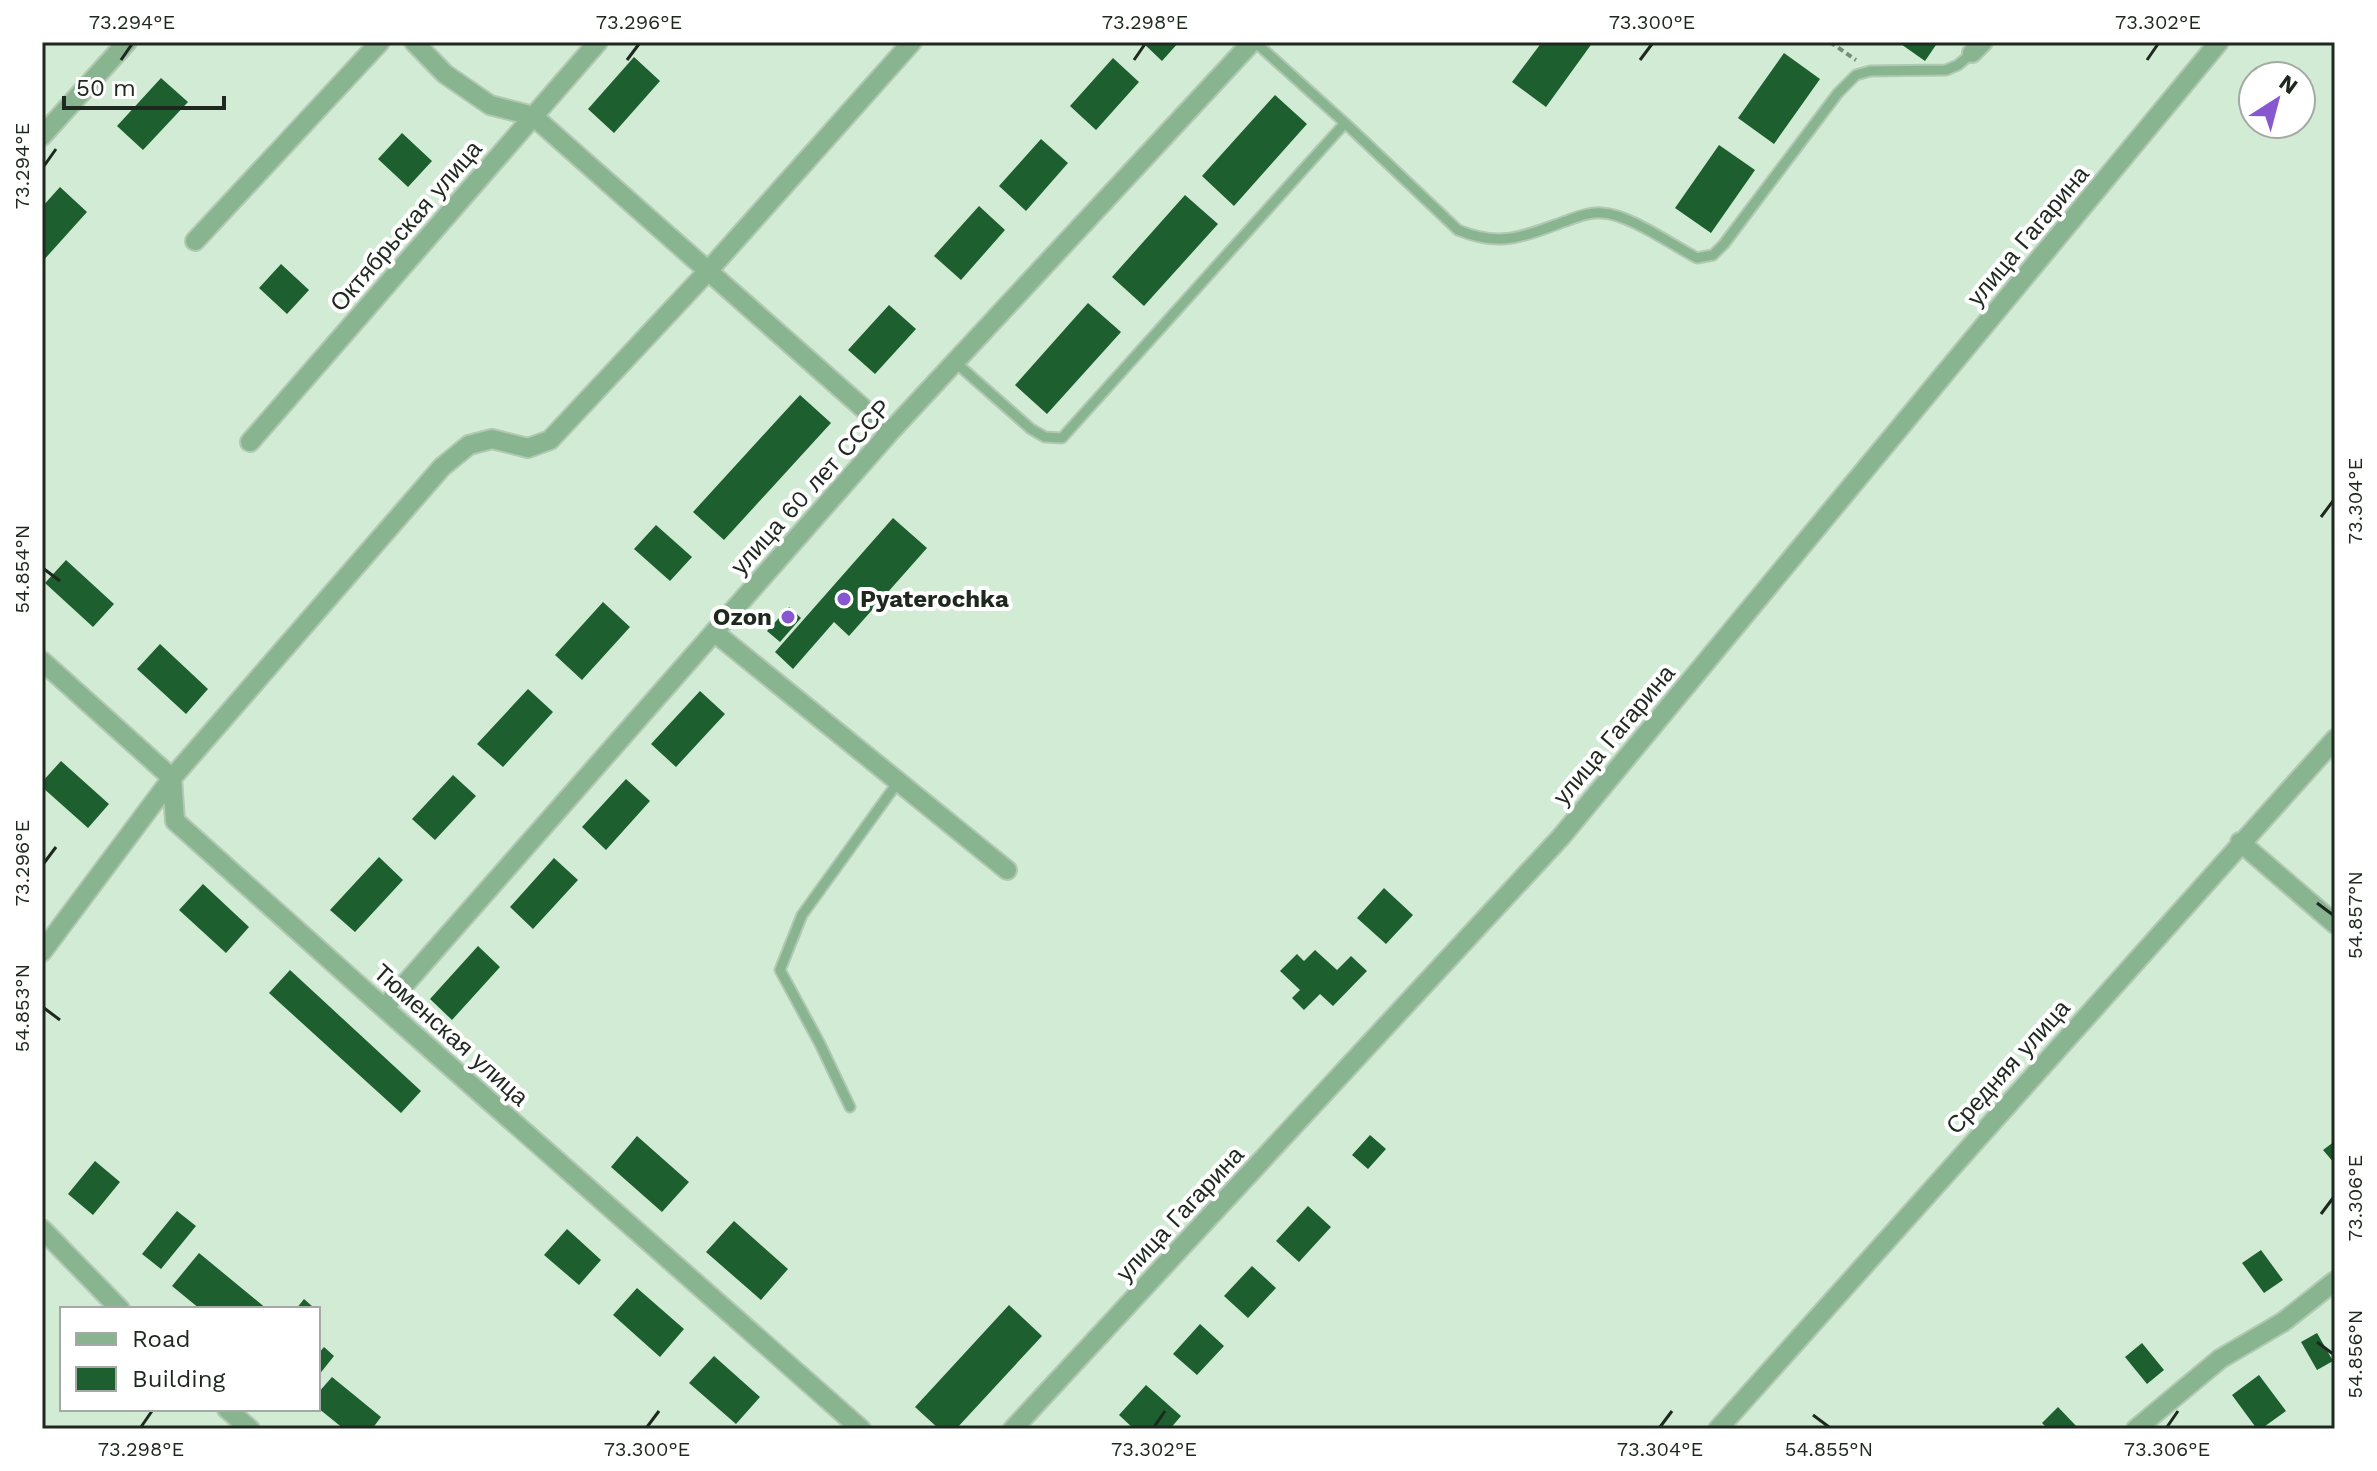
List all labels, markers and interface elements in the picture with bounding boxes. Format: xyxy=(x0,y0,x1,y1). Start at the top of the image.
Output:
text: 73.294°E xyxy=(89,10,175,34)
text: 73.296°E xyxy=(596,10,682,34)
text: 73.298°E xyxy=(1102,10,1188,34)
text: 73.300°E xyxy=(1609,10,1695,34)
text: 73.302°E xyxy=(2115,10,2201,34)
scale bar xyxy=(64,60,224,110)
north arrow xyxy=(2237,60,2317,140)
text: N xyxy=(2275,69,2302,99)
text: 50 m xyxy=(76,74,136,102)
text: 73.294°E xyxy=(10,123,34,209)
street label: Октябрьская улица xyxy=(324,135,488,317)
street label: улица Гагарина xyxy=(1961,160,2095,312)
street label: улица 60 лет СССР xyxy=(725,394,897,580)
text: 73.304°E xyxy=(2343,458,2367,544)
text: 54.854°N xyxy=(10,524,34,614)
place label: Pyaterochka xyxy=(860,585,1009,613)
marker: Pyaterochka xyxy=(835,590,853,608)
place label: Ozon xyxy=(713,603,772,631)
marker: Ozon xyxy=(779,608,797,626)
street label: улица Гагарина xyxy=(1547,659,1681,811)
text: 73.296°E xyxy=(10,820,34,906)
text: 54.857°N xyxy=(2343,871,2367,959)
street label: Тюменская улица xyxy=(368,958,534,1112)
text: 54.853°N xyxy=(10,964,34,1052)
street label: Средняя улица xyxy=(1940,994,2076,1140)
street label: улица Гагарина xyxy=(1110,1140,1250,1287)
text: 73.306°E xyxy=(2343,1155,2367,1241)
legend xyxy=(60,1307,320,1411)
text: 54.856°N xyxy=(2343,1310,2367,1398)
text: Road xyxy=(132,1325,191,1353)
text: Building xyxy=(132,1365,225,1393)
text: 73.298°E xyxy=(98,1437,184,1461)
text: 73.300°E xyxy=(604,1437,690,1461)
text: 73.302°E xyxy=(1111,1437,1197,1461)
text: 73.304°E xyxy=(1617,1437,1703,1461)
text: 54.855°N xyxy=(1785,1437,1873,1461)
text: 73.306°E xyxy=(2124,1437,2210,1461)

